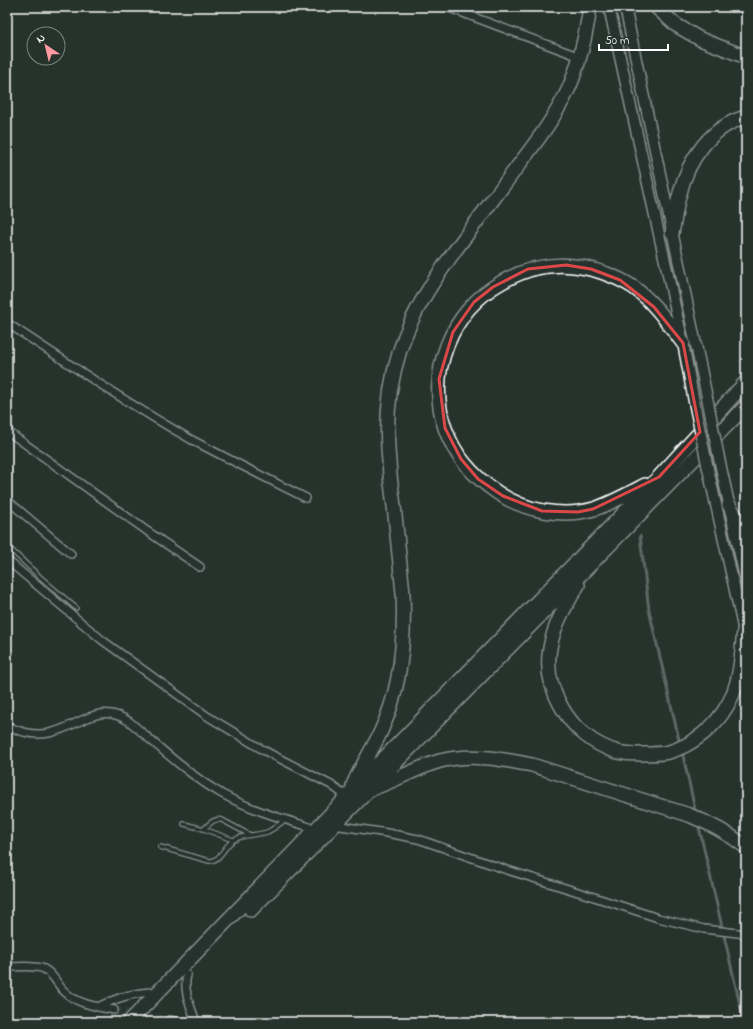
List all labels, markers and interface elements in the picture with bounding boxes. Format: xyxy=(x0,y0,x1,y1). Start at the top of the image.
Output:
north arrow xyxy=(26,26,66,66)
scale bar xyxy=(599,26,668,52)
text: N xyxy=(33,30,48,47)
text: 50 m xyxy=(605,32,629,50)

